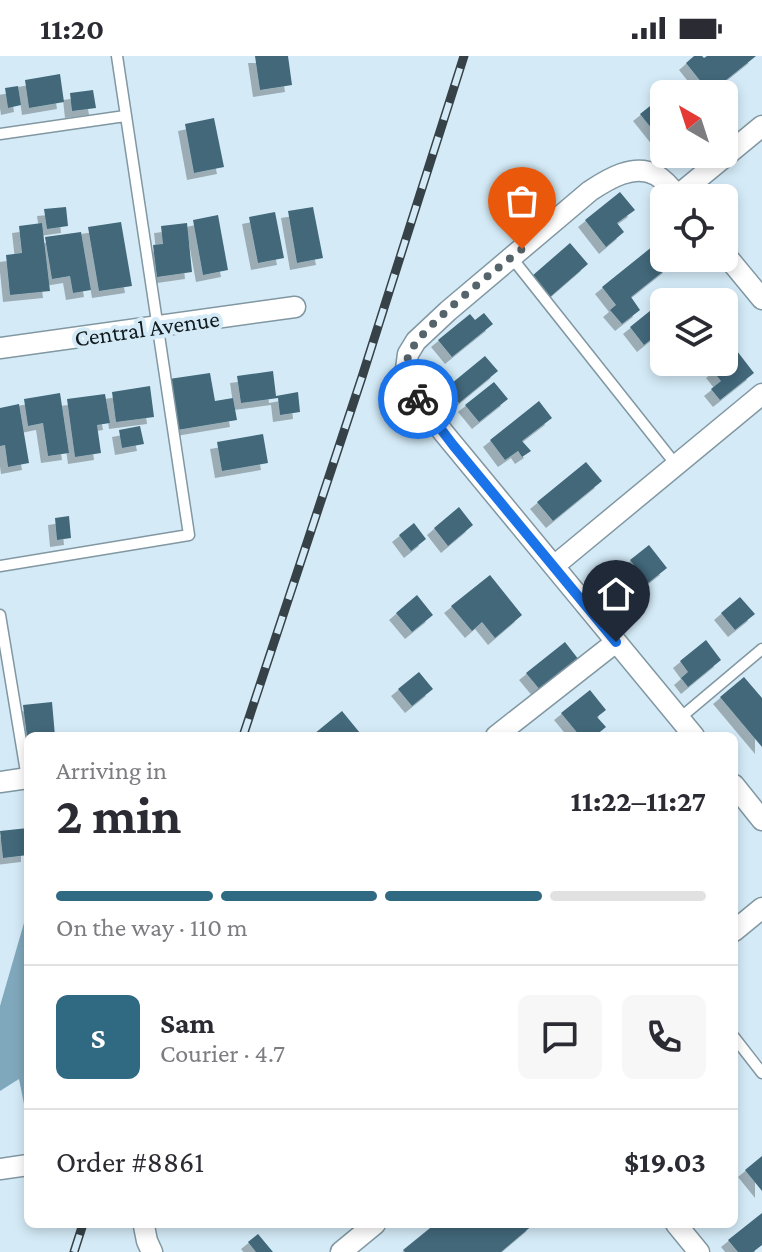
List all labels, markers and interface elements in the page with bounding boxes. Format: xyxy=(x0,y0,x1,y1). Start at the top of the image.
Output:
text: 11:20 xyxy=(40,12,104,45)
north arrow xyxy=(650,80,738,168)
map controls xyxy=(650,80,738,376)
pin xyxy=(488,167,556,249)
icon: bag xyxy=(500,179,544,223)
button: locate xyxy=(650,184,738,272)
button: layers xyxy=(650,288,738,376)
street label: Central Avenue xyxy=(73,304,221,352)
courier xyxy=(378,359,458,439)
icon: bike xyxy=(396,377,440,421)
pin xyxy=(582,560,650,642)
icon: home xyxy=(594,572,638,616)
text: Arriving in xyxy=(56,756,167,785)
text: 11:22–11:27 xyxy=(570,784,706,817)
text: 2 min xyxy=(56,786,181,844)
text: On the way · 110 m xyxy=(56,913,248,942)
button: chat xyxy=(518,995,602,1079)
button: phone xyxy=(622,995,706,1079)
text: Sam xyxy=(160,1006,215,1039)
text: S xyxy=(91,1021,106,1054)
text: Courier · 4.7 xyxy=(160,1039,285,1068)
text: Order #8861 xyxy=(56,1145,204,1178)
text: $19.03 xyxy=(624,1145,706,1178)

